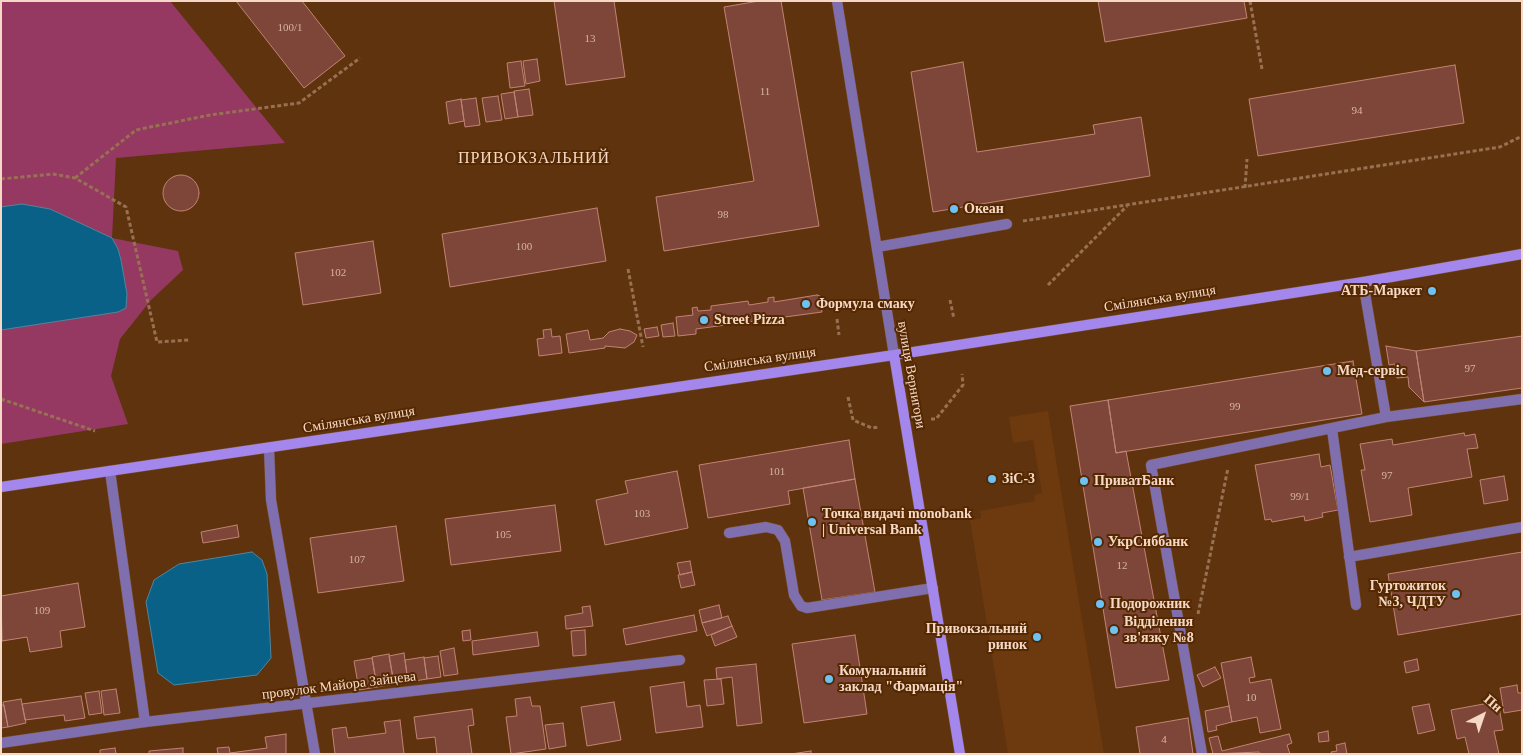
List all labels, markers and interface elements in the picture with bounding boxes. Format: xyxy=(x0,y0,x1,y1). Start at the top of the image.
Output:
house number: 100/1 xyxy=(277,21,303,35)
house number: 13 xyxy=(584,32,596,46)
house number: 11 xyxy=(760,85,770,99)
house number: 94 xyxy=(1351,104,1362,118)
district label: ПРИВОКЗАЛЬНИЙ xyxy=(456,149,612,169)
place label: Океан xyxy=(964,201,1004,217)
marker: Океан xyxy=(948,203,960,215)
house number: 98 xyxy=(718,208,728,222)
house number: 100 xyxy=(516,240,532,254)
house number: 102 xyxy=(330,266,346,280)
street label: Смілянська вулиця xyxy=(1103,282,1217,316)
place label: АТБ-Маркет xyxy=(1341,283,1422,299)
marker: АТБ-Маркет xyxy=(1426,285,1438,297)
place label: Формула смаку xyxy=(816,296,915,312)
marker: Формула смаку xyxy=(800,298,812,310)
place label: Street Pizza xyxy=(714,312,785,328)
marker: Street Pizza xyxy=(698,314,710,326)
street label: вулиця Вернигори xyxy=(893,320,929,430)
street label: Смілянська вулиця xyxy=(703,344,817,376)
house number: 97 xyxy=(1464,362,1476,376)
place label: Мед-сервіс xyxy=(1337,363,1406,379)
marker: Мед-сервіс xyxy=(1321,365,1333,377)
house number: 99 xyxy=(1230,400,1240,414)
street label: Смілянська вулиця xyxy=(302,403,416,437)
house number: 101 xyxy=(769,465,785,479)
house number: 97 xyxy=(1381,469,1392,483)
place label: ЗіС-3 xyxy=(1002,471,1035,487)
marker: ЗіС-3 xyxy=(986,473,998,485)
place label: ПриватБанк xyxy=(1094,473,1174,489)
marker: ПриватБанк xyxy=(1078,475,1090,487)
house number: 99/1 xyxy=(1290,490,1310,504)
place label: Точка видачі monobank | Universal Bank xyxy=(822,506,972,538)
house number: 103 xyxy=(634,507,650,521)
marker: Точка видачі monobank | Universal Bank xyxy=(806,516,818,528)
house number: 105 xyxy=(495,528,511,542)
place label: УкрСиббанк xyxy=(1108,534,1188,550)
marker: УкрСиббанк xyxy=(1092,536,1104,548)
house number: 107 xyxy=(349,553,365,567)
house number: 12 xyxy=(1116,559,1128,573)
place label: Гуртожиток №3, ЧДТУ xyxy=(1370,578,1446,610)
marker: Гуртожиток №3, ЧДТУ xyxy=(1450,588,1462,600)
place label: Подорожник xyxy=(1110,596,1190,612)
marker: Подорожник xyxy=(1094,598,1106,610)
house number: 109 xyxy=(34,604,50,618)
place label: Відділення зв'язку №8 xyxy=(1124,614,1194,646)
place label: Привокзальний ринок xyxy=(926,621,1027,654)
marker: Відділення зв'язку №8 xyxy=(1108,624,1120,636)
marker: Привокзальний ринок xyxy=(1031,631,1043,643)
place label: Комунальний заклад "Фармація" xyxy=(839,663,963,696)
street label: провулок Майора Зайцева xyxy=(261,668,417,704)
marker: Комунальний заклад "Фармація" xyxy=(823,673,835,685)
north arrow xyxy=(1458,690,1508,740)
house number: 10 xyxy=(1246,691,1256,705)
text: Пн xyxy=(1481,691,1505,715)
house number: 4 xyxy=(1161,733,1167,747)

